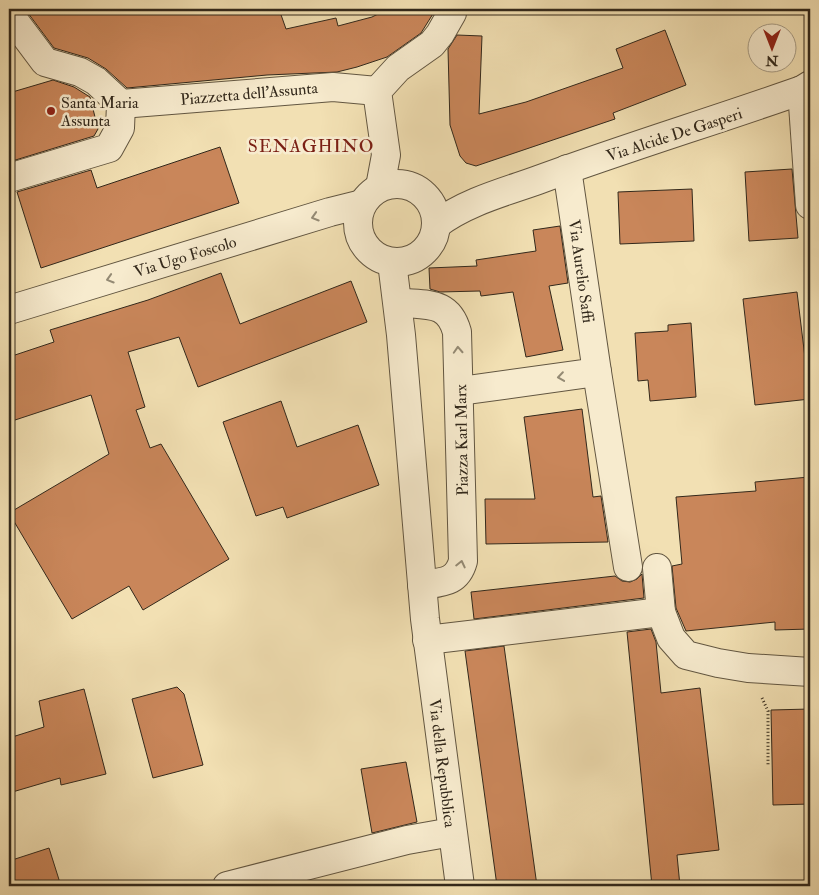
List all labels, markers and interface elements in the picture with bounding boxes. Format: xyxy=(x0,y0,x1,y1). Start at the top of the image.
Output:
north arrow xyxy=(746,22,796,72)
text: N xyxy=(765,52,779,69)
street label: Piazzetta dell'Assunta xyxy=(179,78,319,110)
place label: Santa Maria Assunta xyxy=(60,93,139,131)
street label: Via Alcide De Gasperi xyxy=(604,104,745,167)
marker: Santa Maria Assunta xyxy=(45,105,57,117)
district label: SENAGHINO xyxy=(248,135,374,158)
one-way arrow xyxy=(312,211,320,221)
street label: Via Aurelio Saffi xyxy=(564,218,598,324)
street label: Via Ugo Foscolo xyxy=(132,232,239,282)
one-way arrow xyxy=(106,274,114,284)
one-way arrow xyxy=(452,346,463,354)
one-way arrow xyxy=(557,371,565,382)
street label: Piazza Karl Marx xyxy=(451,384,473,496)
one-way arrow xyxy=(455,560,466,569)
street label: Via della Repubblica xyxy=(423,698,460,829)

